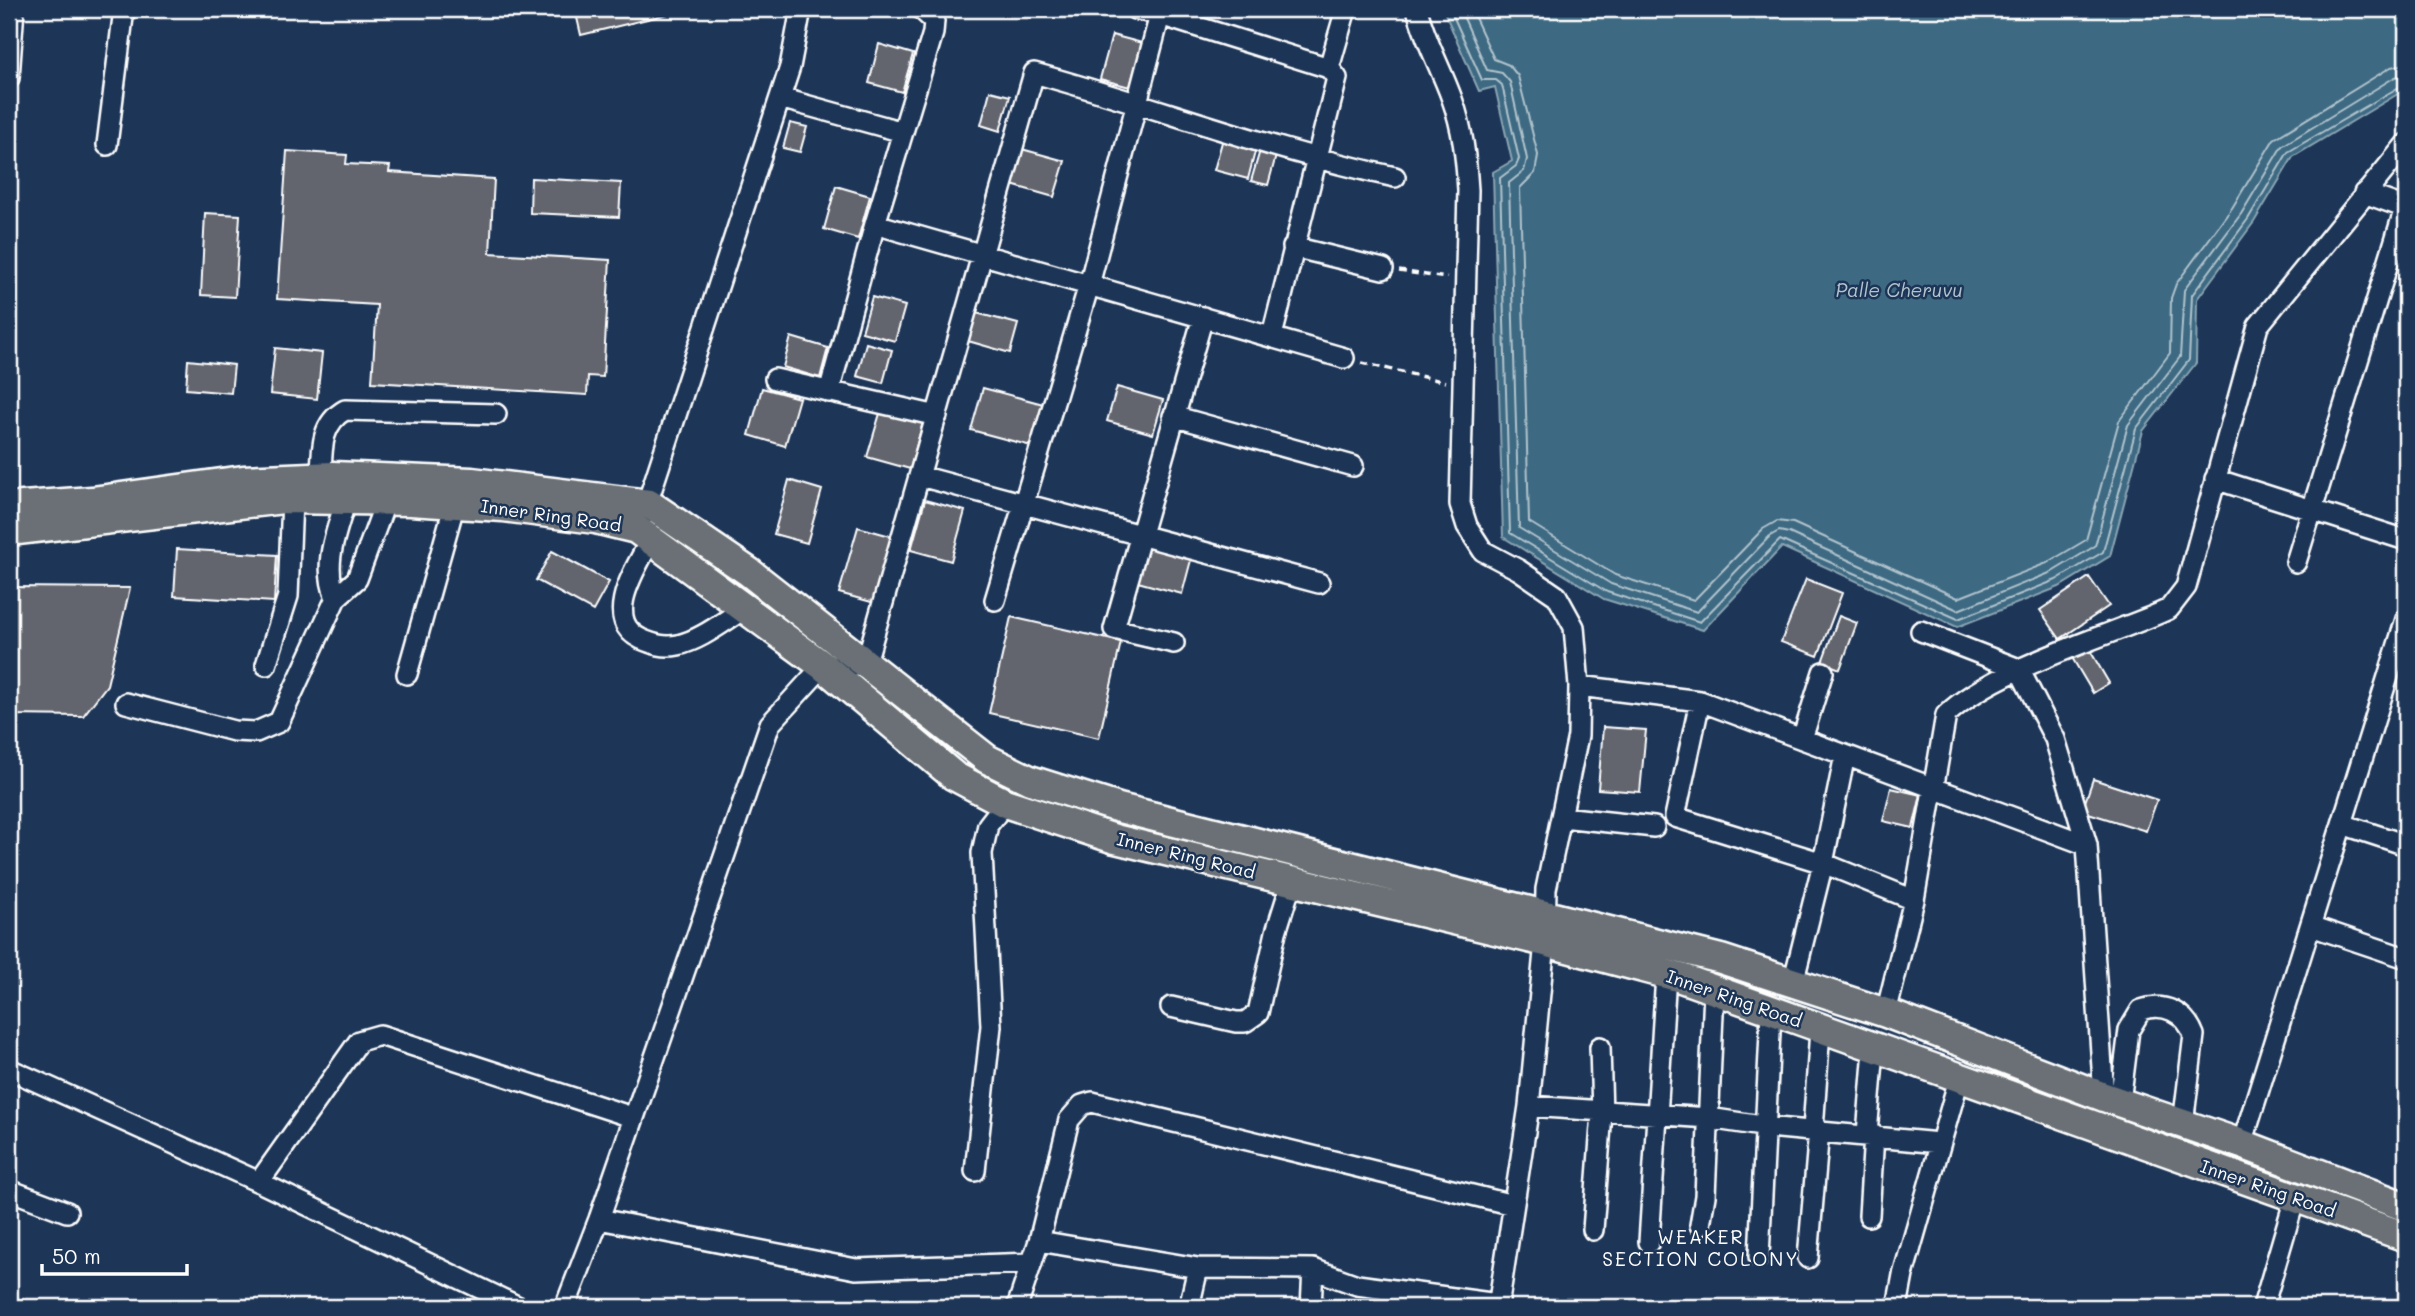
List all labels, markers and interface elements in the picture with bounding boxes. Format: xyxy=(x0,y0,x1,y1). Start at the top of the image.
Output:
water label: Palle Cheruvu xyxy=(1835,277,1963,302)
street label: Inner Ring Road xyxy=(479,493,623,537)
street label: Inner Ring Road xyxy=(1115,826,1258,884)
street label: Inner Ring Road xyxy=(1663,964,1805,1032)
street label: Inner Ring Road xyxy=(2197,1154,2339,1222)
district label: WEAKER SECTION COLONY xyxy=(1602,1224,1800,1271)
scale bar xyxy=(42,1232,187,1276)
text: 50 m xyxy=(52,1242,101,1269)

